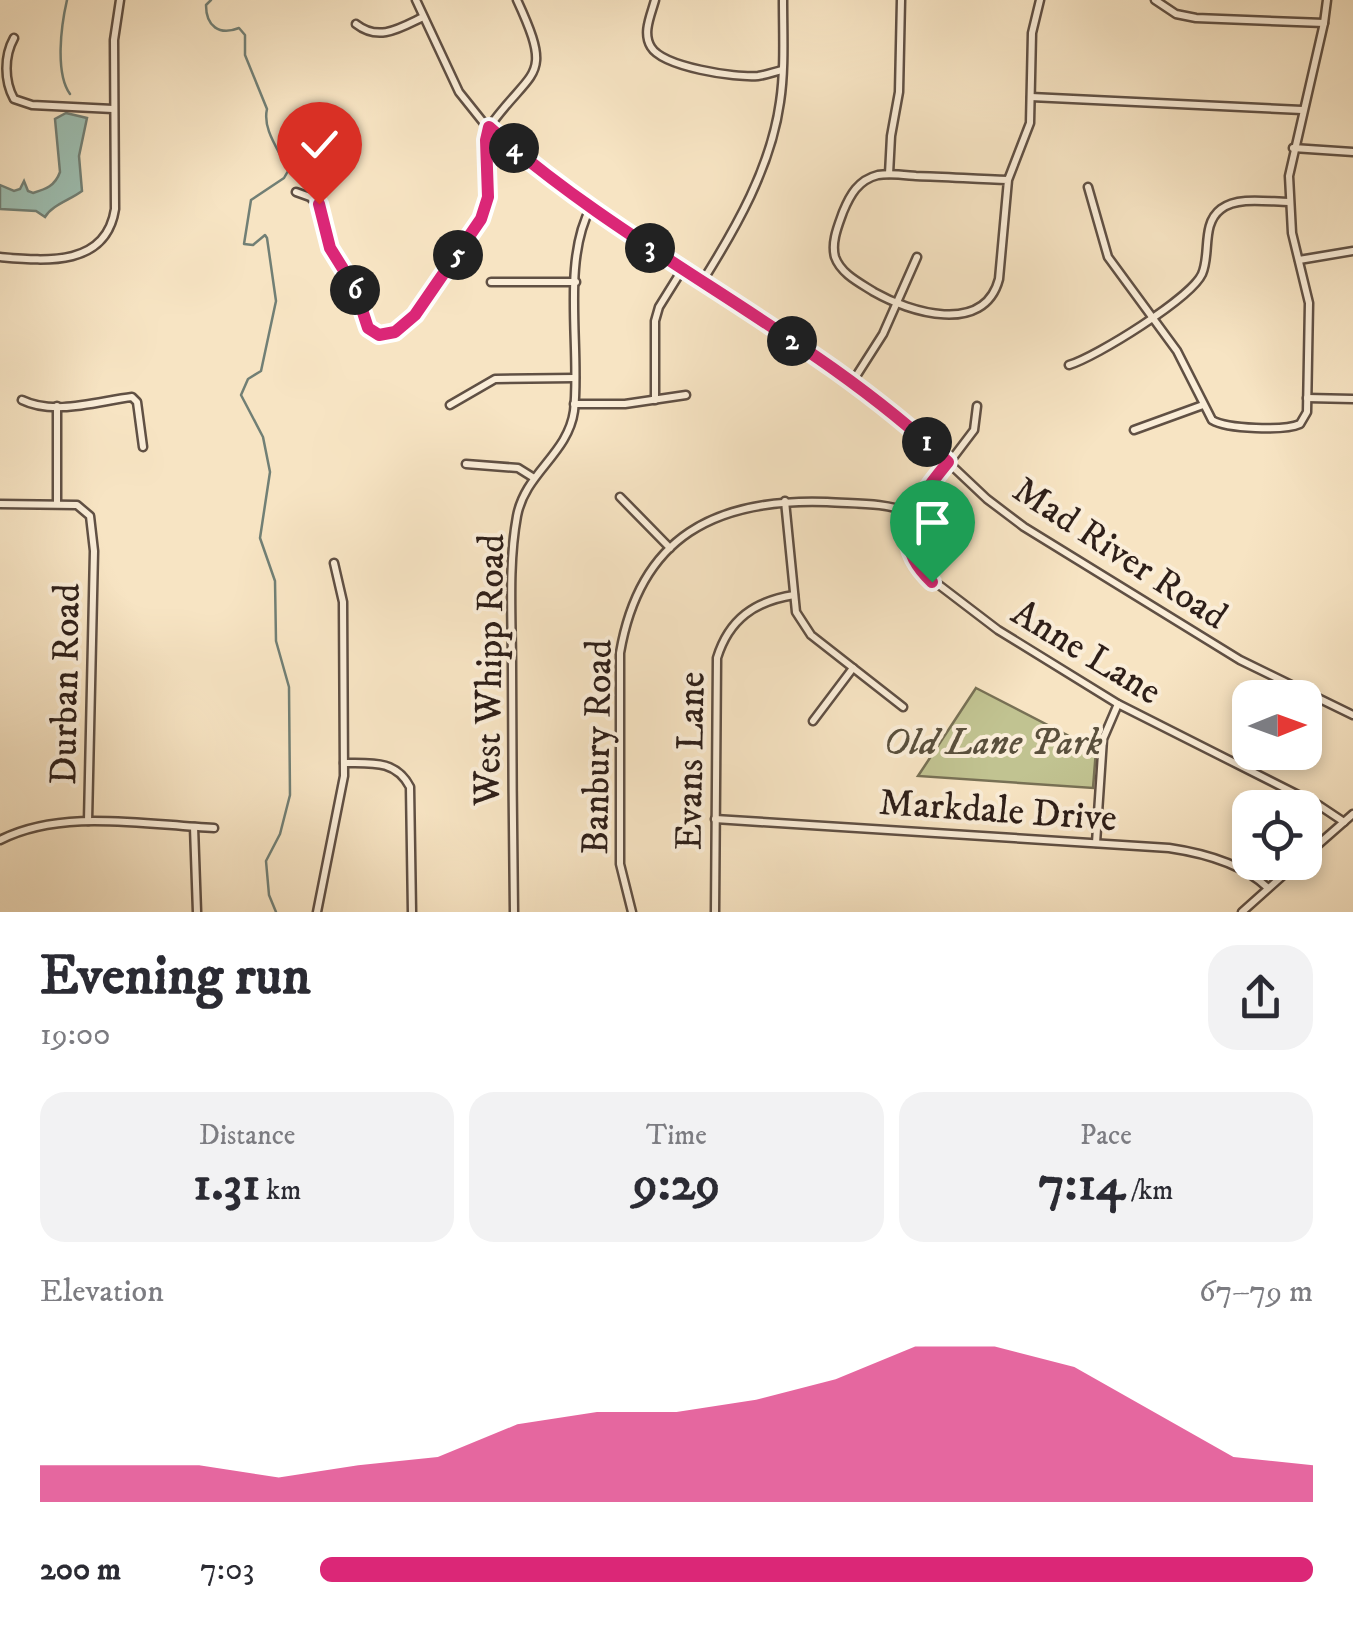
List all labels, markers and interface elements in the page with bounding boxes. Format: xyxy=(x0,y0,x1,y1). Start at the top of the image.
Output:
pin xyxy=(277,102,362,205)
icon: check xyxy=(292,117,347,172)
pin: 4 xyxy=(489,123,539,173)
text: 4 xyxy=(506,130,522,165)
pin: 3 xyxy=(625,223,675,273)
pin: 5 xyxy=(433,230,483,280)
text: 3 xyxy=(645,230,655,265)
text: 5 xyxy=(451,237,465,272)
pin: 6 xyxy=(330,265,380,315)
text: 6 xyxy=(348,272,362,307)
pin: 2 xyxy=(767,316,817,366)
text: 2 xyxy=(785,323,799,358)
pin: 1 xyxy=(902,417,952,467)
text: 1 xyxy=(922,424,932,459)
street label: Mad River Road xyxy=(1004,466,1236,641)
pin xyxy=(890,480,975,583)
icon: arrive xyxy=(905,495,960,550)
street label: West Whipp Road xyxy=(464,533,516,808)
street label: Durban Road xyxy=(40,583,92,785)
street label: Anne Lane xyxy=(1002,589,1170,716)
street label: Banbury Road xyxy=(572,639,624,855)
street label: Evans Lane xyxy=(665,671,717,851)
north arrow xyxy=(1232,680,1322,770)
map controls xyxy=(1232,680,1322,880)
park label: Old Lane Park xyxy=(884,719,1103,767)
street label: Markdale Drive xyxy=(877,779,1118,843)
button: locate xyxy=(1232,790,1322,880)
text: Evening run xyxy=(40,943,311,1012)
button: share xyxy=(1208,945,1313,1050)
text: 19:00 xyxy=(40,1015,110,1055)
text: Distance xyxy=(199,1118,295,1153)
text: Time xyxy=(646,1118,707,1153)
text: Pace xyxy=(1080,1118,1132,1153)
text: 1.31 xyxy=(193,1153,260,1216)
text: 9:29 xyxy=(633,1153,720,1216)
text: 7:14 xyxy=(1038,1153,1125,1216)
text: km xyxy=(260,1173,301,1208)
text: /km xyxy=(1125,1173,1173,1208)
text: Elevation xyxy=(40,1272,164,1312)
text: 67–79 m xyxy=(1199,1272,1313,1312)
text: 200 m xyxy=(40,1550,121,1590)
text: 7:03 xyxy=(200,1550,254,1590)

